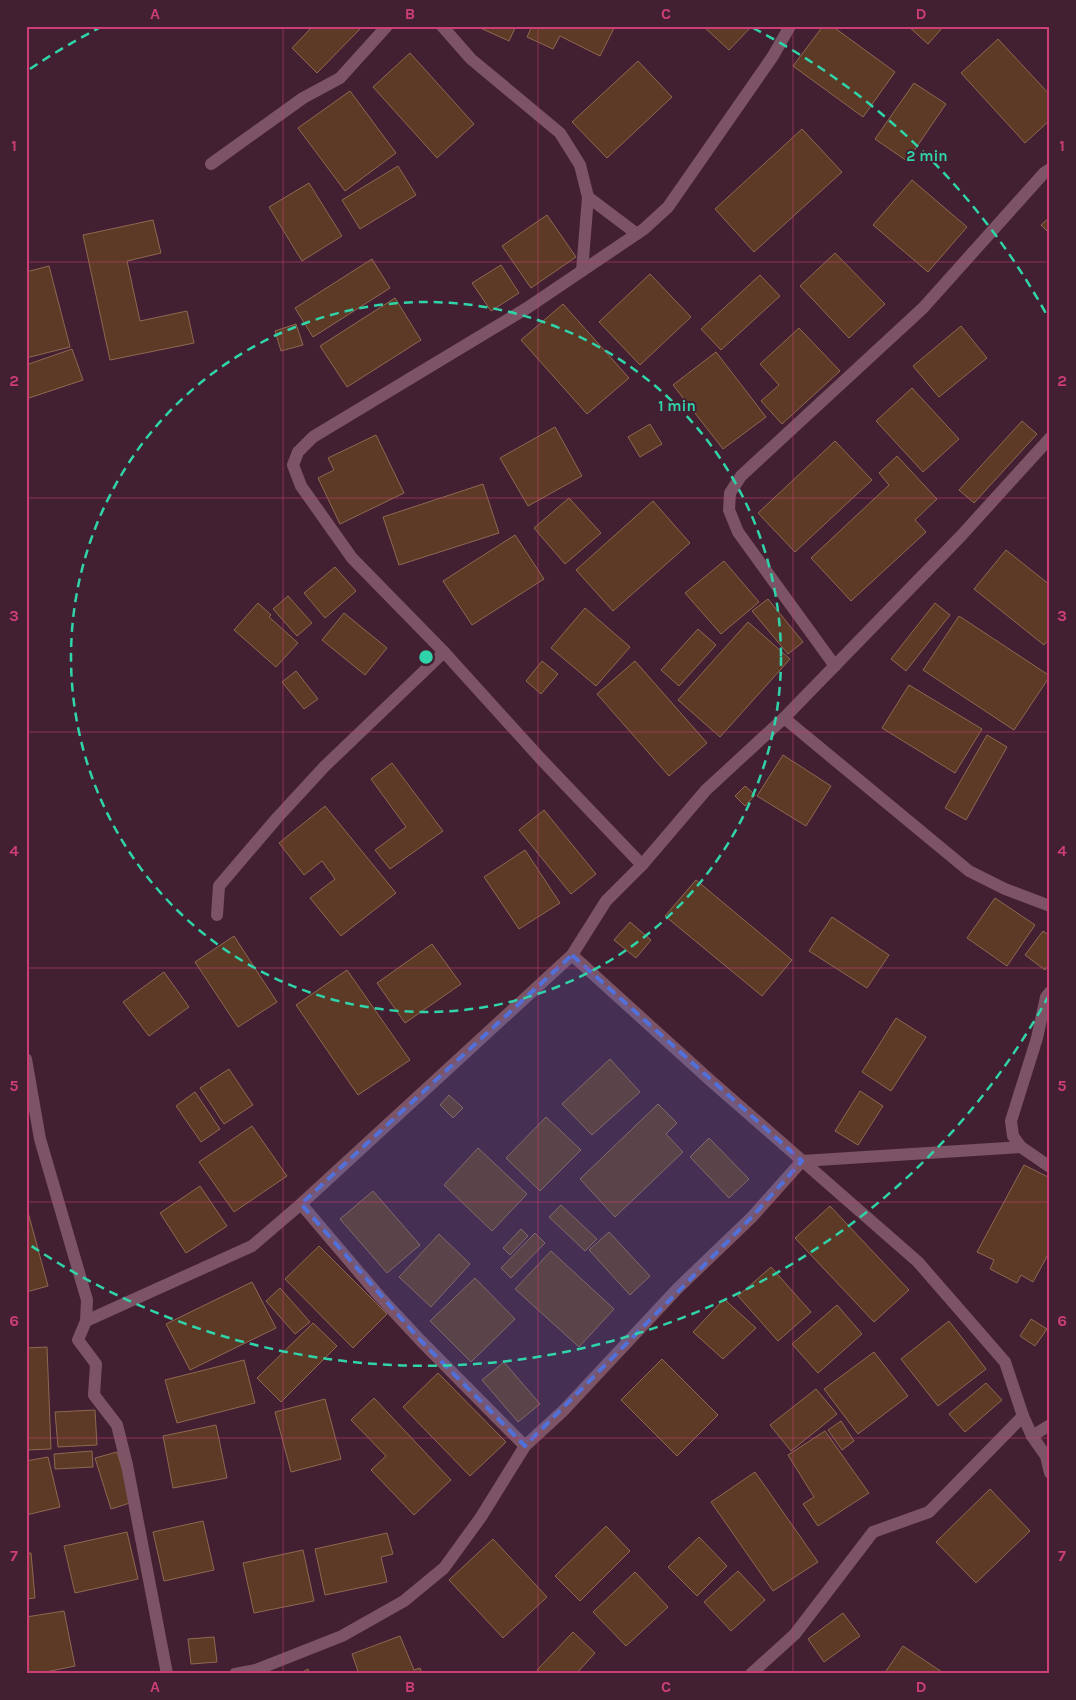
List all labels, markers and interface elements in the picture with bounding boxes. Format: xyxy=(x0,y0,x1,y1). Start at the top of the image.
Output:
text: A xyxy=(150,4,160,23)
text: B xyxy=(405,4,415,23)
text: C xyxy=(661,4,671,23)
text: D xyxy=(916,4,927,23)
text: 1 xyxy=(11,136,17,155)
text: 1 xyxy=(1059,136,1065,155)
text: 2 min xyxy=(906,147,948,165)
text: 2 xyxy=(9,371,19,390)
text: 2 xyxy=(1057,371,1067,390)
text: 1 min xyxy=(658,397,696,415)
text: 3 xyxy=(9,606,19,625)
text: 3 xyxy=(1057,606,1067,625)
centre of rings xyxy=(417,648,435,666)
text: 4 xyxy=(9,841,19,860)
text: 4 xyxy=(1057,841,1067,860)
text: 5 xyxy=(9,1076,19,1095)
text: 5 xyxy=(1057,1076,1067,1095)
text: 6 xyxy=(9,1311,19,1330)
text: 6 xyxy=(1057,1311,1067,1330)
text: 7 xyxy=(10,1546,18,1565)
text: 7 xyxy=(1058,1546,1066,1565)
text: A xyxy=(150,1677,160,1696)
text: B xyxy=(405,1677,415,1696)
text: C xyxy=(661,1677,671,1696)
text: D xyxy=(916,1677,927,1696)

